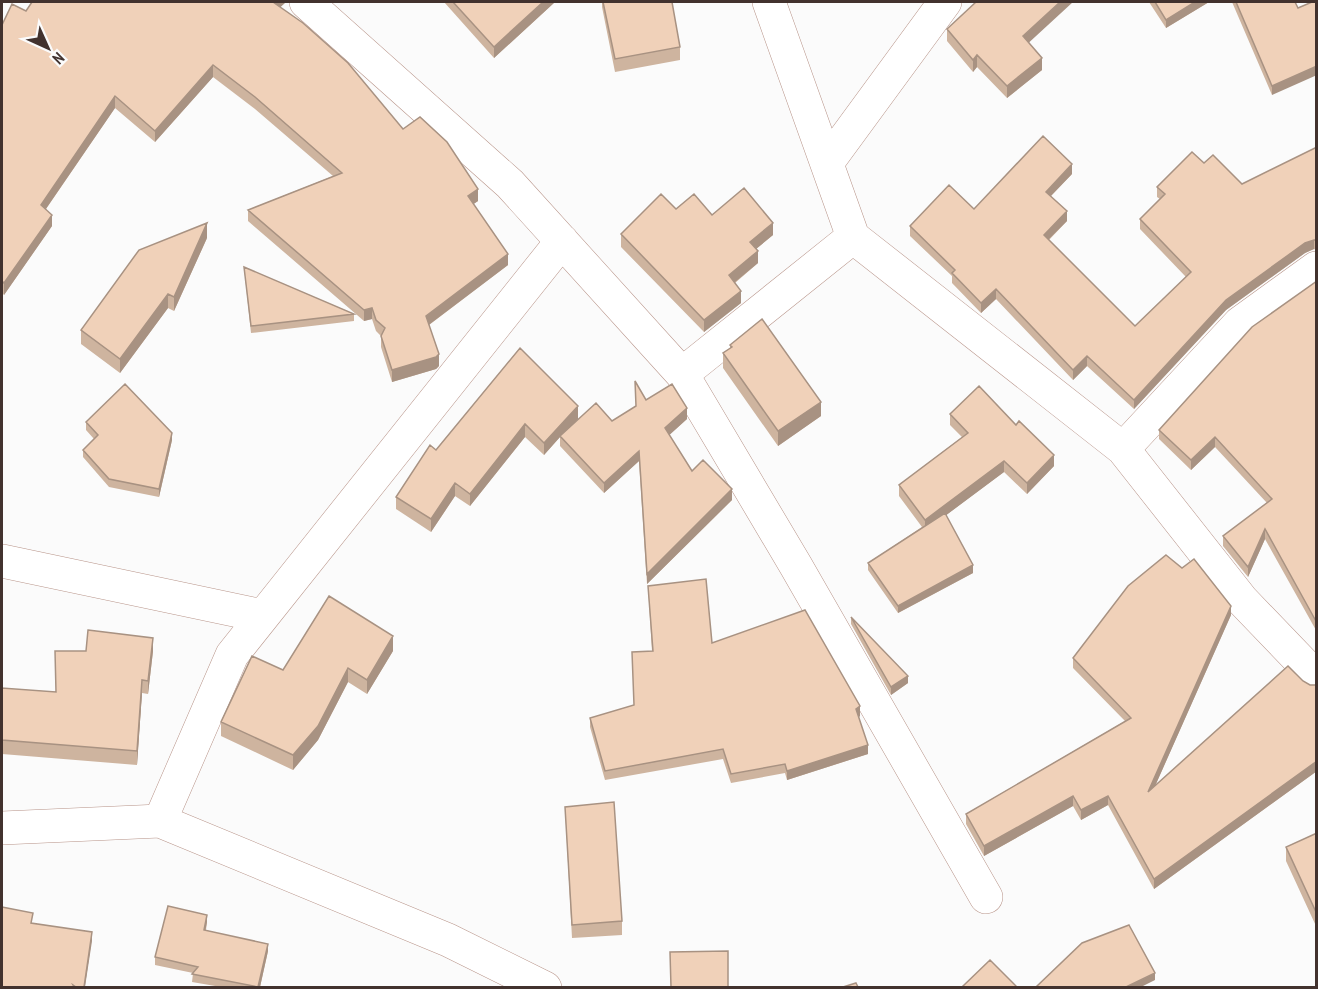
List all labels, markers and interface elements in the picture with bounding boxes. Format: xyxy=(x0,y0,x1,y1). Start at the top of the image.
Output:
north arrow xyxy=(18,18,78,78)
text: N xyxy=(48,48,69,69)

